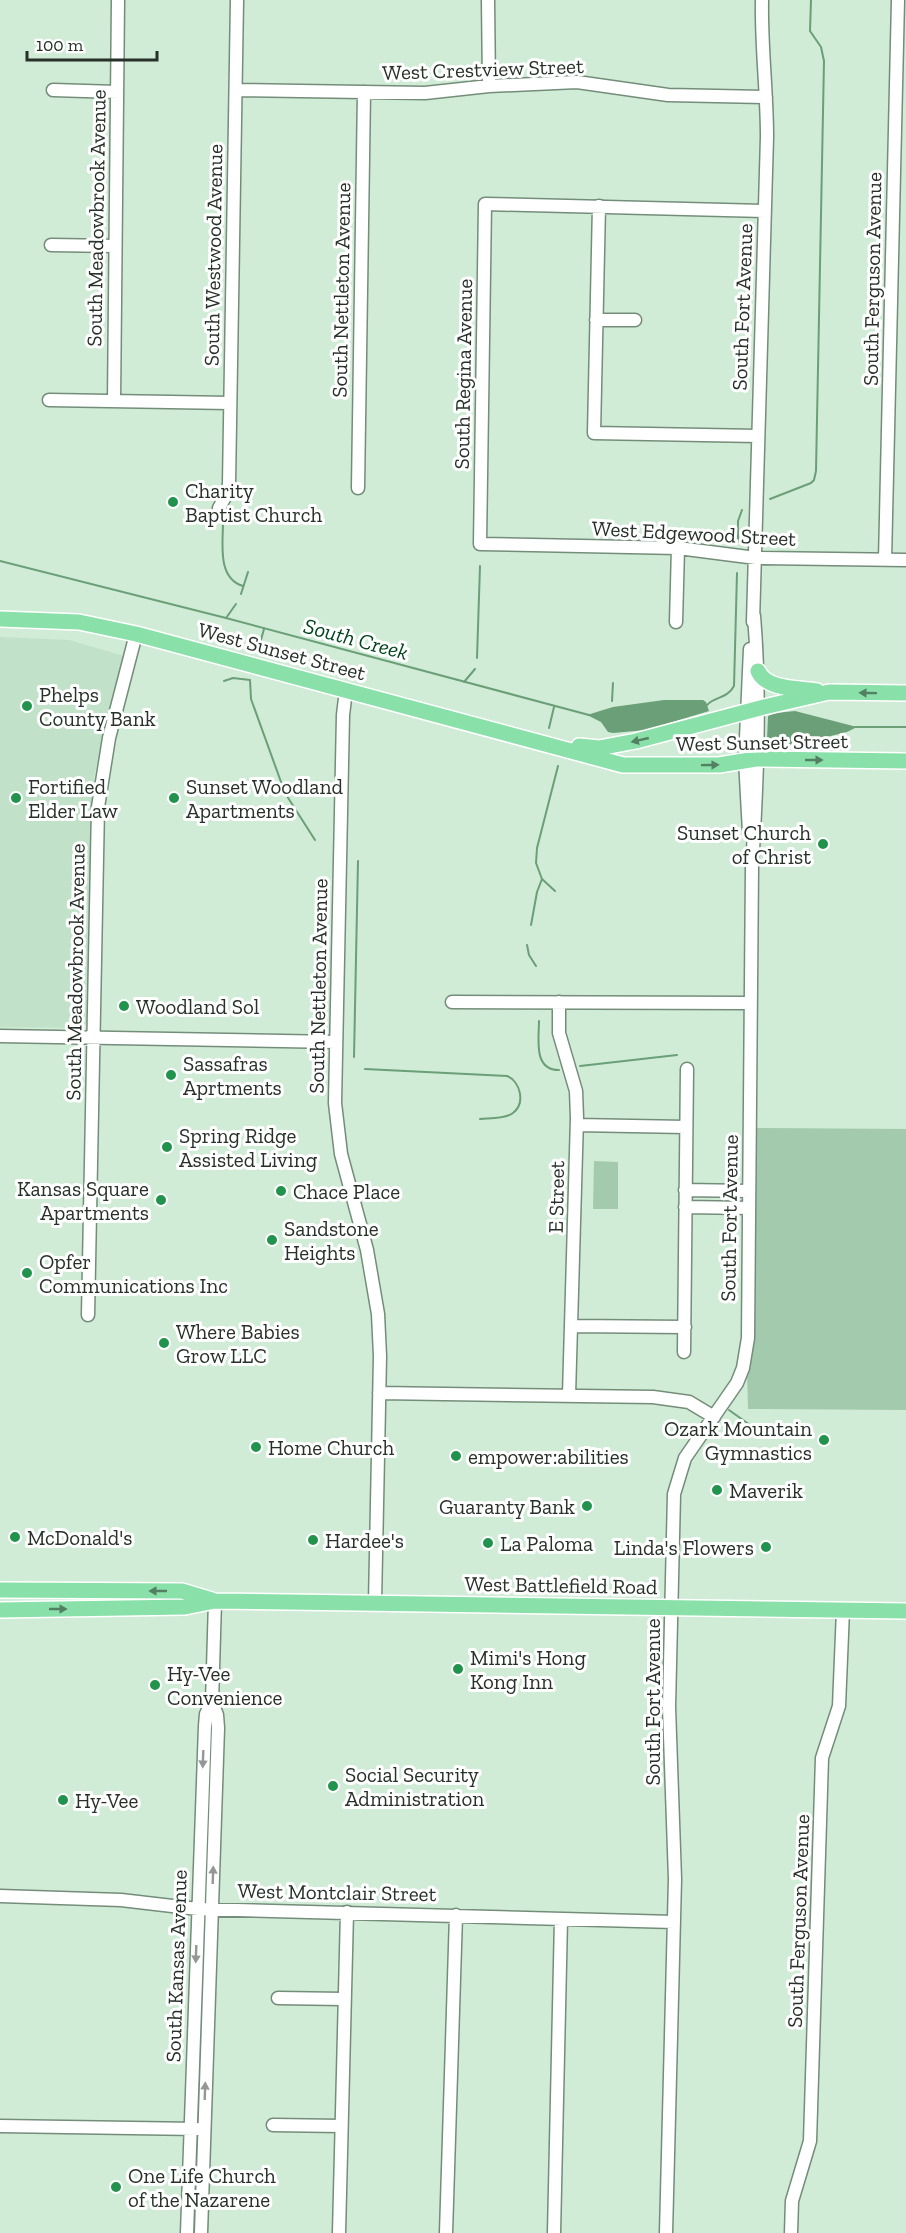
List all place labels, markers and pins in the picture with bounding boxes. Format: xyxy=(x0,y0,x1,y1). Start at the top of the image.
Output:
place label: Charity Baptist Church xyxy=(185,478,322,527)
marker: Charity Baptist Church xyxy=(166,495,180,509)
place label: Phelps County Bank xyxy=(39,682,156,731)
marker: Phelps County Bank xyxy=(20,699,34,713)
place label: Fortified Elder Law xyxy=(28,774,118,823)
place label: Sunset Woodland Apartments xyxy=(186,774,343,823)
marker: Fortified Elder Law xyxy=(9,791,23,805)
marker: Sunset Woodland Apartments xyxy=(167,791,181,805)
place label: Sunset Church of Christ xyxy=(677,820,811,869)
marker: Sunset Church of Christ xyxy=(816,837,830,851)
place label: Woodland Sol xyxy=(136,994,260,1019)
marker: Woodland Sol xyxy=(117,999,131,1013)
place label: Sassafras Aprtments xyxy=(183,1051,282,1100)
marker: Sassafras Aprtments xyxy=(164,1068,178,1082)
place label: Spring Ridge Assisted Living xyxy=(179,1123,318,1172)
marker: Spring Ridge Assisted Living xyxy=(160,1140,174,1154)
place label: Kansas Square Apartments xyxy=(17,1176,149,1225)
place label: Chace Place xyxy=(293,1179,400,1204)
marker: Chace Place xyxy=(274,1184,288,1198)
marker: Kansas Square Apartments xyxy=(154,1193,168,1207)
place label: Sandstone Heights xyxy=(284,1216,379,1265)
marker: Sandstone Heights xyxy=(265,1233,279,1247)
place label: Opfer Communications Inc xyxy=(39,1249,228,1298)
marker: Opfer Communications Inc xyxy=(20,1266,34,1280)
place label: Where Babies Grow LLC xyxy=(176,1319,300,1368)
marker: Where Babies Grow LLC xyxy=(157,1336,171,1350)
place label: Ozark Mountain Gymnastics xyxy=(664,1416,812,1465)
marker: Ozark Mountain Gymnastics xyxy=(817,1433,831,1447)
place label: Home Church xyxy=(268,1435,395,1460)
marker: Home Church xyxy=(249,1440,263,1454)
place label: empower:abilities xyxy=(468,1444,629,1469)
marker: empower:abilities xyxy=(449,1449,463,1463)
place label: Maverik xyxy=(729,1478,803,1503)
marker: Maverik xyxy=(710,1483,724,1497)
place label: Guaranty Bank xyxy=(439,1494,575,1519)
marker: Guaranty Bank xyxy=(580,1499,594,1513)
place label: McDonald's xyxy=(27,1525,132,1550)
place label: Hardee's xyxy=(325,1528,404,1553)
marker: McDonald's xyxy=(8,1530,22,1544)
place label: La Paloma xyxy=(500,1531,593,1556)
marker: Hardee's xyxy=(306,1533,320,1547)
place label: Linda's Flowers xyxy=(614,1535,754,1560)
marker: La Paloma xyxy=(481,1536,495,1550)
marker: Linda's Flowers xyxy=(759,1540,773,1554)
place label: Mimi's Hong Kong Inn xyxy=(470,1645,586,1694)
place label: Hy-Vee Convenience xyxy=(167,1661,283,1710)
marker: Mimi's Hong Kong Inn xyxy=(451,1662,465,1676)
marker: Hy-Vee Convenience xyxy=(148,1678,162,1692)
place label: Social Security Administration xyxy=(345,1762,484,1811)
marker: Social Security Administration xyxy=(326,1779,340,1793)
place label: Hy-Vee xyxy=(75,1788,138,1813)
marker: Hy-Vee xyxy=(56,1793,70,1807)
place label: One Life Church of the Nazarene xyxy=(128,2163,276,2212)
marker: One Life Church of the Nazarene xyxy=(109,2180,123,2194)

